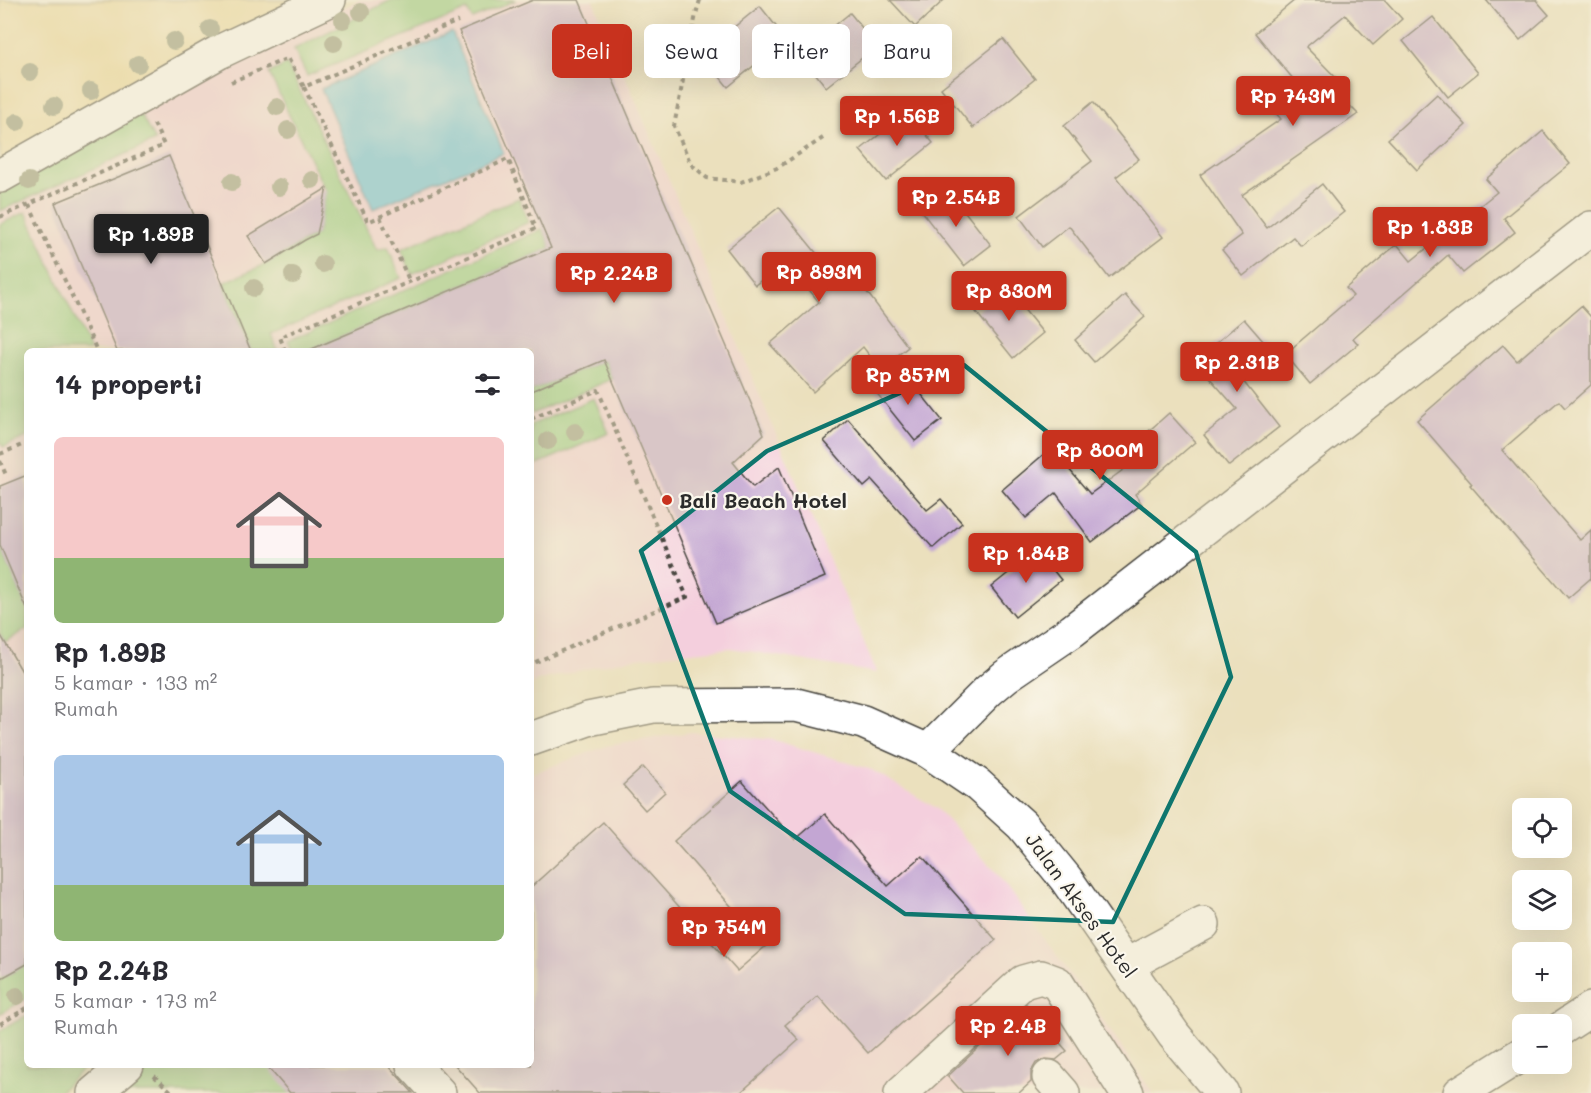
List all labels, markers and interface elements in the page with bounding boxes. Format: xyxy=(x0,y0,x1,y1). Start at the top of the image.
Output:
chip: Beli xyxy=(552,24,632,78)
chip: Sewa xyxy=(644,24,740,78)
chip: Filter xyxy=(752,24,850,78)
chip: Baru xyxy=(862,24,952,78)
pin: Rp 743M xyxy=(1238,76,1348,127)
text: Rp 743M xyxy=(1250,82,1336,108)
pin: Rp 1.56B xyxy=(835,96,959,147)
text: Rp 1.56B xyxy=(854,102,940,128)
pin: Rp 2.54B xyxy=(894,177,1018,228)
text: Rp 2.54B xyxy=(912,183,1000,209)
pin: Rp 1.83B xyxy=(1368,207,1492,258)
text: Rp 1.83B xyxy=(1387,213,1473,239)
pin: Rp 1.89B xyxy=(89,214,213,265)
text: Rp 1.89B xyxy=(108,220,194,246)
pin: Rp 893M xyxy=(764,252,874,303)
pin: Rp 2.24B xyxy=(552,253,676,304)
text: Rp 893M xyxy=(776,258,862,284)
text: Rp 2.24B xyxy=(570,259,658,285)
pin: Rp 830M xyxy=(954,271,1064,322)
text: Rp 830M xyxy=(965,277,1053,303)
pin: Rp 2.31B xyxy=(1175,342,1299,393)
text: Rp 2.31B xyxy=(1194,348,1280,374)
pin: Rp 857M xyxy=(853,355,963,406)
text: Rp 857M xyxy=(865,361,951,387)
text: 14 properti xyxy=(54,367,203,401)
icon: filters xyxy=(471,368,504,401)
pin: Rp 800M xyxy=(1045,430,1155,481)
text: Rp 800M xyxy=(1056,436,1144,462)
icon: home xyxy=(225,476,333,584)
place label: Bali Beach Hotel xyxy=(679,487,847,513)
marker: Bali Beach Hotel xyxy=(660,493,674,507)
pin: Rp 1.84B xyxy=(964,533,1088,584)
text: Rp 1.84B xyxy=(982,539,1070,565)
text: Rp 1.89B xyxy=(54,635,167,669)
text: 5 kamar · 133 m² xyxy=(54,669,217,695)
text: Rumah xyxy=(54,695,117,721)
icon: home xyxy=(225,794,333,902)
map controls xyxy=(1512,798,1572,1074)
button: locate xyxy=(1512,798,1572,858)
street label: Jalan Akses Hotel xyxy=(1021,827,1143,983)
button: layers xyxy=(1512,870,1572,930)
pin: Rp 754M xyxy=(669,907,779,958)
text: Rp 754M xyxy=(681,913,767,939)
button: + xyxy=(1512,942,1572,1002)
text: Rp 2.24B xyxy=(54,953,169,987)
text: 5 kamar · 173 m² xyxy=(54,987,217,1013)
pin: Rp 2.4B xyxy=(953,1006,1063,1057)
text: Rp 2.4B xyxy=(969,1012,1047,1038)
text: Rumah xyxy=(54,1013,117,1039)
button: − xyxy=(1512,1014,1572,1074)

